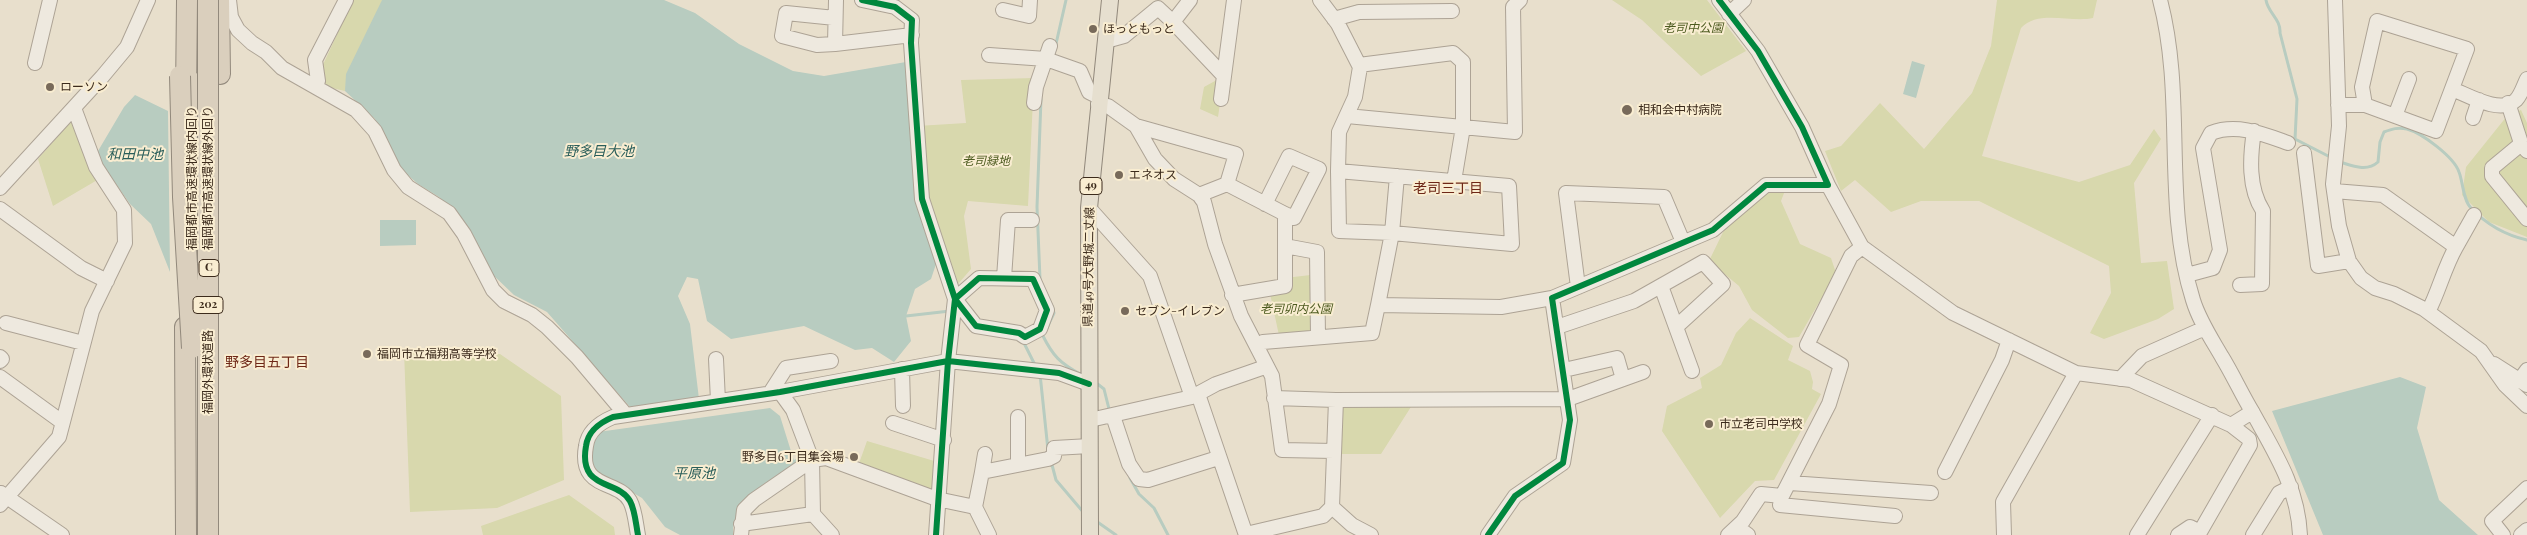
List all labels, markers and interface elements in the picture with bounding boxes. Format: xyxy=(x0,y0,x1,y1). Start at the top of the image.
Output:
park label: 老司中公園 xyxy=(1663,21,1723,35)
place label: ほっともっと xyxy=(1103,22,1175,36)
marker: ほっともっと xyxy=(1087,23,1099,35)
place label: ローソン xyxy=(60,80,108,94)
marker: ローソン xyxy=(44,81,56,93)
marker: 相和会中村病院 xyxy=(1620,103,1634,117)
place label: 相和会中村病院 xyxy=(1638,103,1722,117)
street label: 福岡都市高速環状線内回り xyxy=(185,106,199,250)
street label: 福岡都市高速環状線外回り xyxy=(201,106,215,250)
water label: 野多目大池 xyxy=(564,144,634,160)
water label: 和田中池 xyxy=(107,147,163,163)
park label: 老司緑地 xyxy=(962,154,1010,168)
place label: エネオス xyxy=(1129,168,1177,182)
marker: エネオス xyxy=(1113,169,1125,181)
road number: 49 xyxy=(1080,178,1102,195)
district label: 老司三丁目 xyxy=(1413,181,1483,197)
street label: 県道49号大野城二丈線 xyxy=(1081,207,1097,327)
road number: C xyxy=(199,260,219,276)
road number: 202 xyxy=(193,296,223,314)
park label: 老司卯内公園 xyxy=(1260,302,1332,316)
place label: セブン-イレブン xyxy=(1135,304,1225,318)
marker: セブン-イレブン xyxy=(1119,305,1131,317)
street label: 福岡外環状道路 xyxy=(201,330,215,414)
place label: 福岡市立福翔高等学校 xyxy=(377,347,497,361)
marker: 福岡市立福翔高等学校 xyxy=(361,348,373,360)
district label: 野多目五丁目 xyxy=(225,355,309,371)
place label: 市立老司中学校 xyxy=(1719,417,1803,431)
marker: 市立老司中学校 xyxy=(1703,418,1715,430)
place label: 野多目6丁目集会場 xyxy=(742,450,844,464)
marker: 野多目6丁目集会場 xyxy=(848,451,860,463)
water label: 平原池 xyxy=(673,466,715,482)

